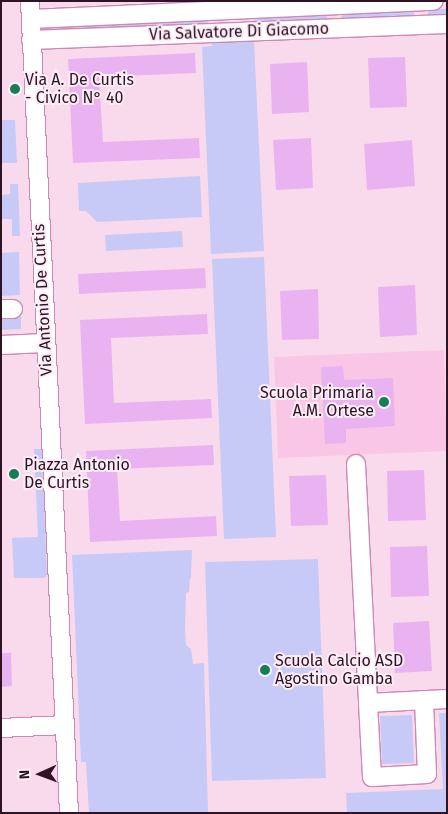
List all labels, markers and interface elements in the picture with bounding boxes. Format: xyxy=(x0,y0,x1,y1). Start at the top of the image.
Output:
street label: Via Salvatore Di Giacomo xyxy=(149,19,329,45)
place label: Via A. De Curtis - Civico N° 40 xyxy=(25,70,134,108)
marker: Via A. De Curtis - Civico N° 40 xyxy=(9,83,21,95)
street label: Via Antonio De Curtis xyxy=(29,223,57,377)
place label: Scuola Primaria A.M. Ortese xyxy=(260,383,374,421)
marker: Scuola Primaria A.M. Ortese xyxy=(378,396,390,408)
place label: Piazza Antonio De Curtis xyxy=(24,455,130,493)
marker: Piazza Antonio De Curtis xyxy=(8,468,20,480)
place label: Scuola Calcio ASD Agostino Gamba xyxy=(275,651,403,689)
marker: Scuola Calcio ASD Agostino Gamba xyxy=(259,664,271,676)
north arrow xyxy=(15,749,65,799)
text: N xyxy=(16,770,33,779)

